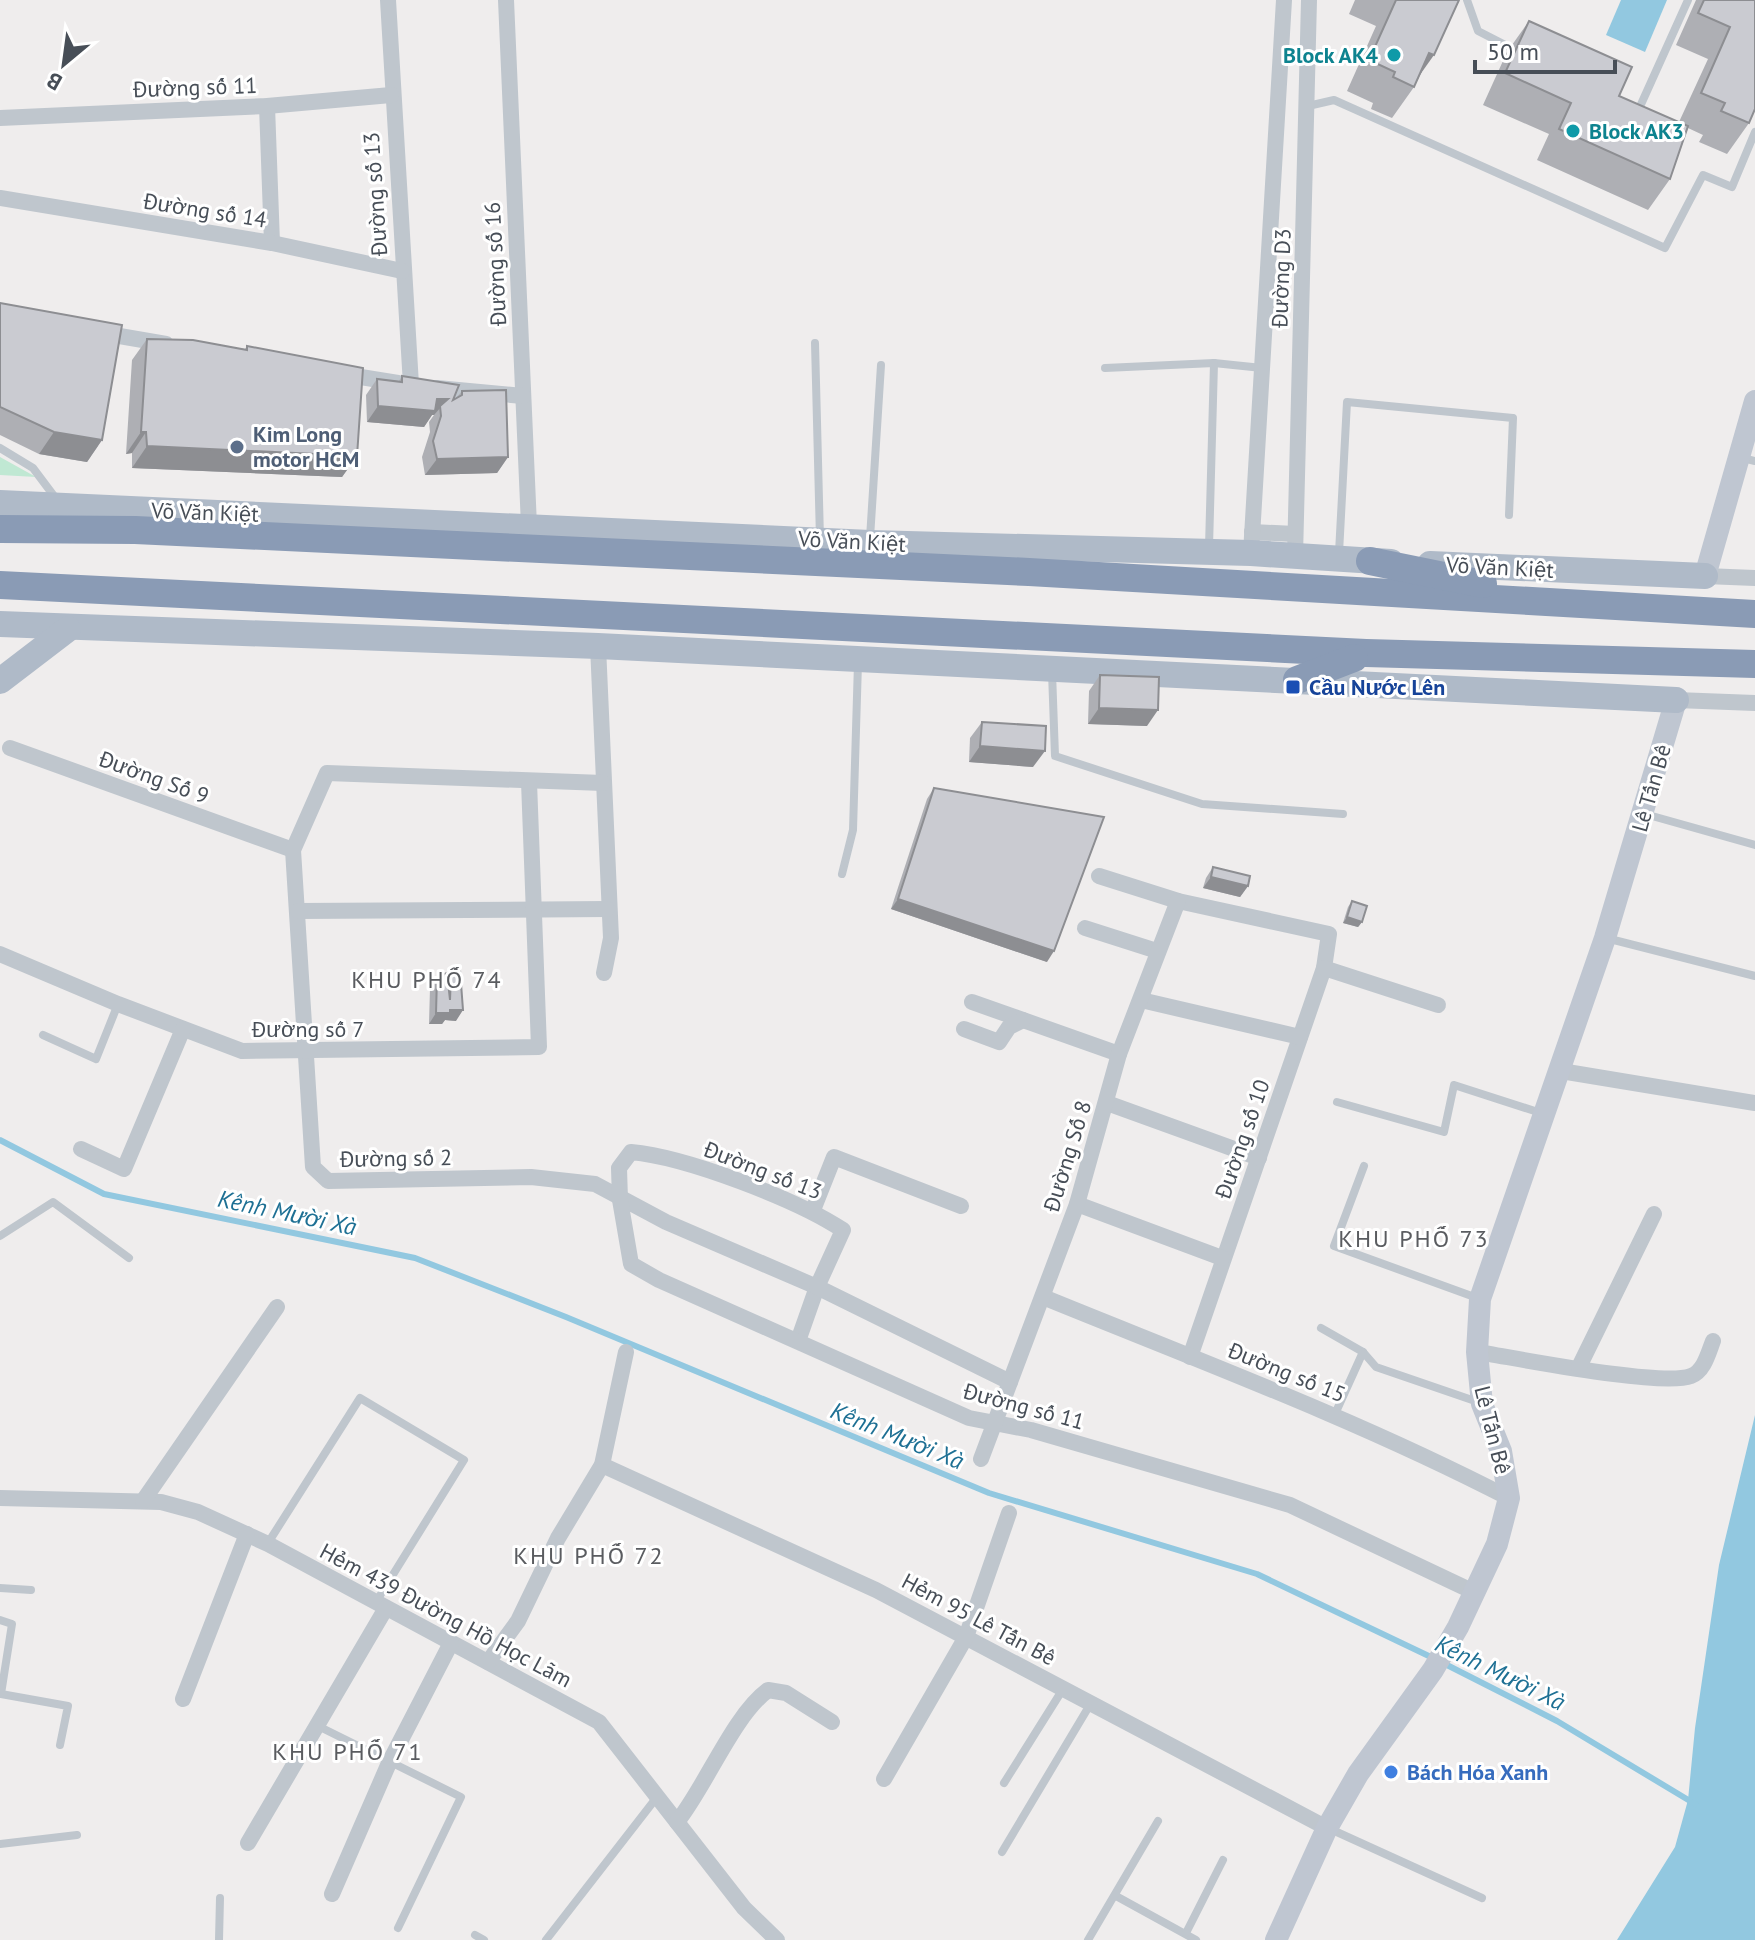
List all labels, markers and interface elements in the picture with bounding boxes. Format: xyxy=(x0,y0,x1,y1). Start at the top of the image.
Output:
north arrow xyxy=(24,24,104,104)
scale bar xyxy=(1475,24,1615,74)
text: 50 m xyxy=(1487,36,1539,67)
place label: Block AK4 xyxy=(1283,41,1379,69)
marker: Block AK4 xyxy=(1385,46,1403,64)
text: B xyxy=(42,66,67,97)
street label: Đường số 11 xyxy=(131,71,258,103)
place label: Block AK3 xyxy=(1589,117,1684,145)
marker: Block AK3 xyxy=(1564,122,1582,140)
street label: Đường số 13 xyxy=(357,131,393,258)
street label: Đường số 14 xyxy=(140,186,269,234)
street label: Đường số 16 xyxy=(478,201,512,328)
street label: Đường D3 xyxy=(1265,228,1297,329)
place label: Kim Long motor HCM xyxy=(253,420,359,473)
marker: Kim Long motor HCM xyxy=(228,438,246,456)
street label: Võ Văn Kiệt xyxy=(150,496,260,528)
street label: Võ Văn Kiệt xyxy=(797,524,907,558)
street label: Võ Văn Kiệt xyxy=(1445,550,1555,584)
place label: Cầu Nước Lên xyxy=(1309,673,1445,701)
marker: Cầu Nước Lên xyxy=(1284,678,1302,696)
street label: Lê Tấn Bê xyxy=(1625,741,1677,835)
street label: Đường Số 9 xyxy=(94,744,213,810)
district label: KHU PHỐ 74 xyxy=(351,964,503,995)
street label: Đường số 7 xyxy=(251,1015,364,1043)
street label: Đường số 10 xyxy=(1208,1076,1275,1203)
street label: Đường Số 8 xyxy=(1037,1097,1097,1216)
street label: Đường số 13 xyxy=(699,1134,826,1205)
street label: Đường số 2 xyxy=(339,1143,452,1173)
water label: Kênh Mười Xà xyxy=(215,1183,360,1242)
district label: KHU PHỐ 73 xyxy=(1338,1223,1490,1254)
street label: Đường số 15 xyxy=(1223,1335,1350,1408)
street label: Đường số 11 xyxy=(959,1376,1088,1436)
street label: Lê Tấn Bê xyxy=(1469,1383,1517,1477)
water label: Kênh Mười Xà xyxy=(826,1395,969,1476)
street label: Hẻm 439 Đường Hồ Học Lãm xyxy=(315,1537,577,1693)
district label: KHU PHỐ 72 xyxy=(513,1540,665,1571)
street label: Hẻm 95 Lê Tấn Bê xyxy=(897,1567,1061,1671)
water label: Kênh Mười Xà xyxy=(1430,1628,1571,1717)
district label: KHU PHỐ 71 xyxy=(272,1736,424,1767)
place label: Bách Hóa Xanh xyxy=(1407,1758,1548,1786)
marker: Bách Hóa Xanh xyxy=(1382,1763,1400,1781)

